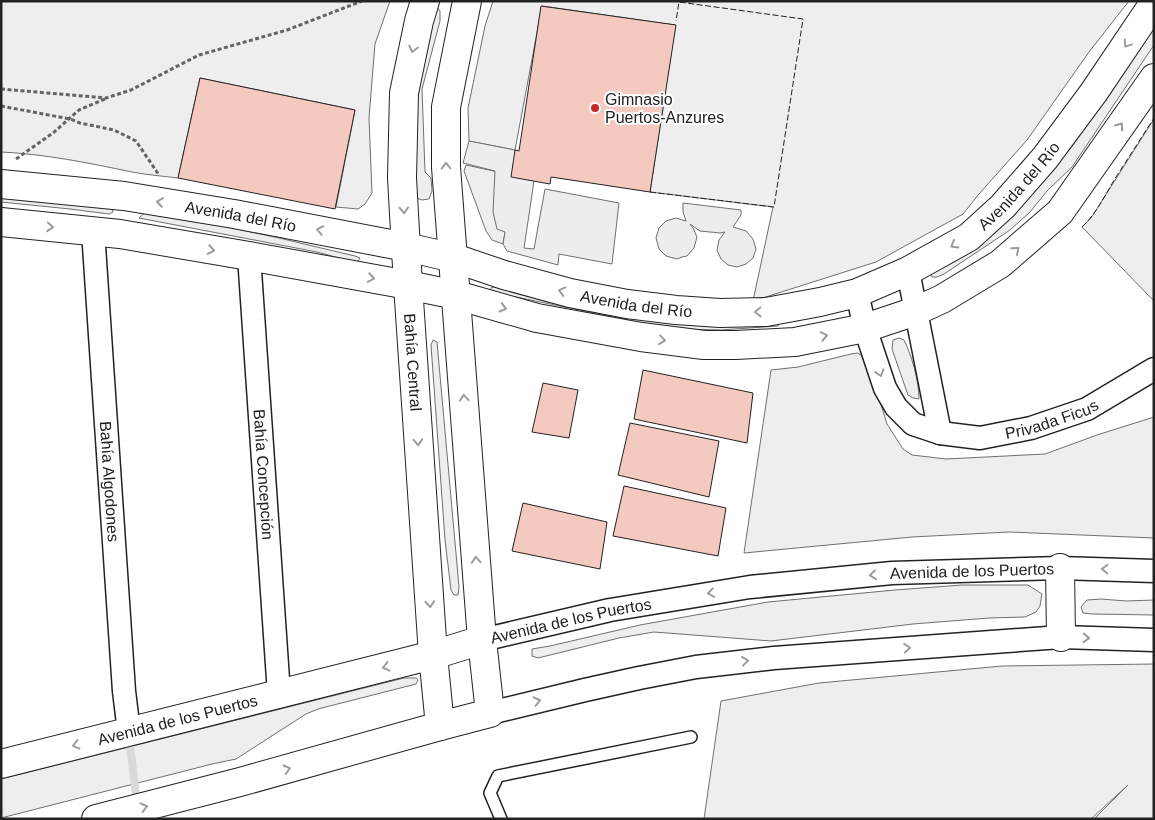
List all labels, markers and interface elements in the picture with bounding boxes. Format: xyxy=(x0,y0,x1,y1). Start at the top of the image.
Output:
one-way arrow xyxy=(1123,38,1133,47)
one-way arrow xyxy=(408,44,419,53)
place label: Gimnasio Puertos-Anzures xyxy=(605,91,724,126)
marker: Gimnasio Puertos-Anzures xyxy=(589,102,601,114)
one-way arrow xyxy=(1114,122,1123,132)
street label: Avenida del Río xyxy=(974,138,1063,233)
one-way arrow xyxy=(441,161,452,169)
one-way arrow xyxy=(156,197,165,207)
street label: Avenida del Río xyxy=(184,198,298,234)
one-way arrow xyxy=(398,206,409,214)
one-way arrow xyxy=(46,221,54,232)
one-way arrow xyxy=(316,226,325,236)
one-way arrow xyxy=(950,239,959,249)
one-way arrow xyxy=(206,244,215,254)
one-way arrow xyxy=(1011,246,1020,255)
one-way arrow xyxy=(366,273,375,283)
one-way arrow xyxy=(558,286,566,296)
street label: Avenida del Río xyxy=(579,287,693,320)
one-way arrow xyxy=(498,303,507,313)
one-way arrow xyxy=(753,307,761,317)
street label: Bahía Central xyxy=(401,313,425,412)
one-way arrow xyxy=(819,331,828,342)
one-way arrow xyxy=(658,334,666,345)
one-way arrow xyxy=(874,368,884,377)
one-way arrow xyxy=(458,393,469,401)
street label: Privada Ficus xyxy=(1003,396,1101,441)
street label: Bahía Concepción xyxy=(251,409,277,540)
street label: Bahía Algodones xyxy=(97,420,122,542)
one-way arrow xyxy=(413,438,424,446)
one-way arrow xyxy=(471,555,482,563)
street label: Avenida de los Puertos xyxy=(890,560,1054,582)
one-way arrow xyxy=(1101,564,1109,575)
one-way arrow xyxy=(868,569,876,580)
one-way arrow xyxy=(707,588,716,598)
street label: Avenida de los Puertos xyxy=(489,595,653,646)
one-way arrow xyxy=(424,600,435,608)
one-way arrow xyxy=(1082,633,1090,643)
one-way arrow xyxy=(903,643,911,654)
one-way arrow xyxy=(741,656,749,667)
one-way arrow xyxy=(381,661,390,672)
street label: Avenida de los Puertos xyxy=(96,691,259,748)
one-way arrow xyxy=(533,696,542,707)
one-way arrow xyxy=(71,739,80,750)
one-way arrow xyxy=(282,764,290,774)
one-way arrow xyxy=(139,802,147,812)

